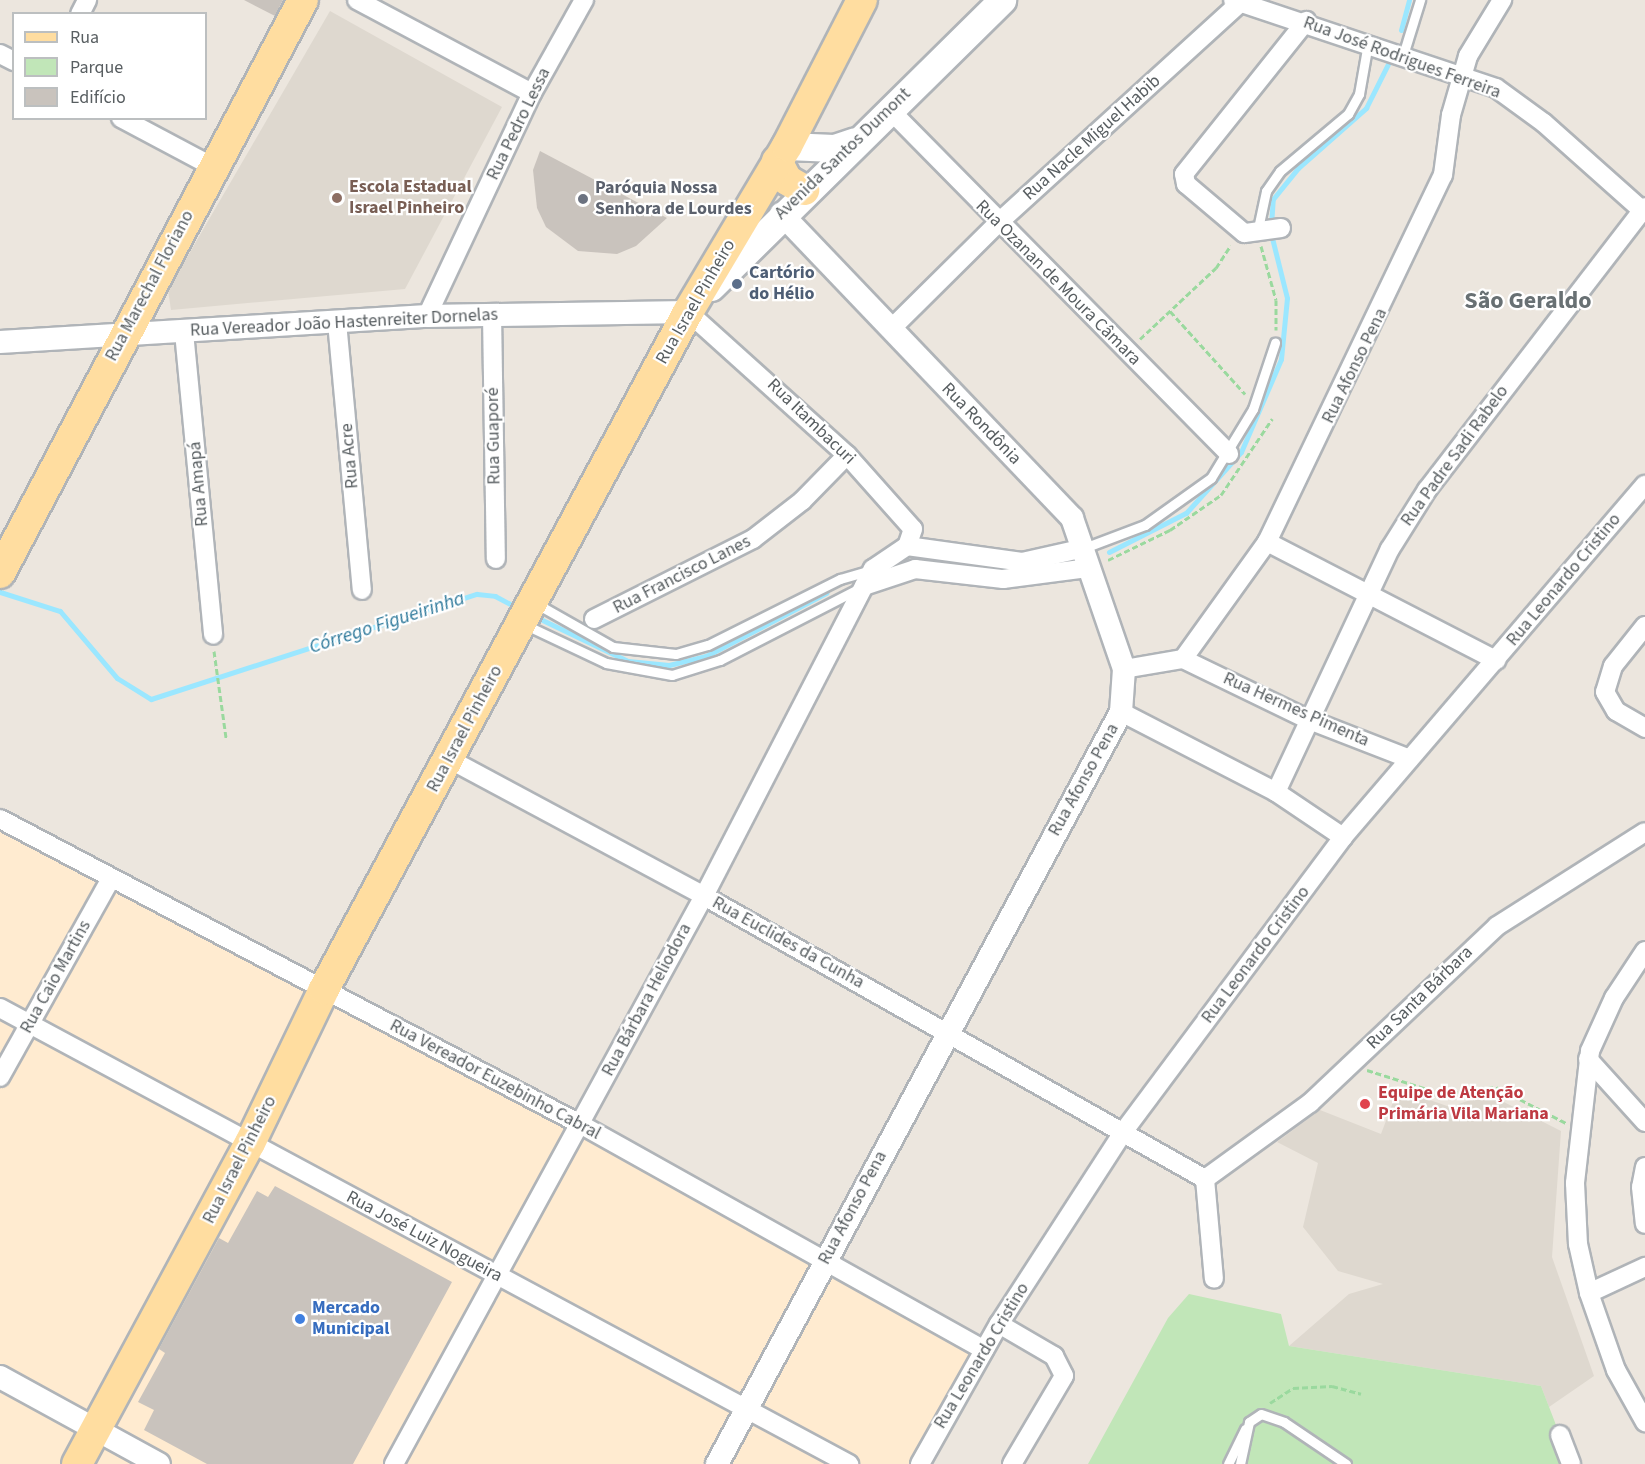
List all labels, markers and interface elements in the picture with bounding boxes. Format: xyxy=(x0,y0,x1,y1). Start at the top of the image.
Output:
legend xyxy=(12,12,207,120)
street label: Rua José Rodrigues Ferreira xyxy=(1300,12,1504,104)
text: Rua xyxy=(70,25,99,50)
text: Parque xyxy=(70,55,123,80)
street label: Rua Pedro Lessa xyxy=(482,64,556,184)
street label: Rua Nacle Miguel Habib xyxy=(1019,71,1165,205)
street label: Avenida Santos Dumont xyxy=(771,84,915,224)
text: Edifício xyxy=(70,85,126,110)
place label: Escola Estadual Israel Pinheiro xyxy=(349,177,472,219)
place label: Paróquia Nossa Senhora de Lourdes xyxy=(595,178,752,220)
marker: Escola Estadual Israel Pinheiro xyxy=(330,191,344,205)
marker: Paróquia Nossa Senhora de Lourdes xyxy=(576,192,590,206)
street label: Rua Ozanan de Moura Câmara xyxy=(971,196,1145,370)
street label: Rua Marechal Floriano xyxy=(101,207,199,365)
street label: Rua Israel Pinheiro xyxy=(652,236,740,368)
place label: Cartório do Hélio xyxy=(749,263,815,306)
marker: Cartório do Hélio xyxy=(730,277,744,291)
district label: São Geraldo xyxy=(1464,287,1592,315)
street label: Rua Vereador João Hastenreiter Dornelas xyxy=(190,304,498,342)
street label: Rua Afonso Pena xyxy=(1318,305,1392,427)
street label: Rua Itambacuri xyxy=(762,374,860,470)
street label: Rua Rondônia xyxy=(937,379,1025,469)
street label: Rua Padre Sadi Rabelo xyxy=(1397,381,1513,531)
street label: Rua Guaporé xyxy=(482,387,506,485)
street label: Rua Acre xyxy=(336,422,364,490)
street label: Rua Amapá xyxy=(185,441,213,527)
street label: Rua Leonardo Cristino xyxy=(1502,509,1626,651)
street label: Rua Francisco Lanes xyxy=(610,531,754,619)
water label: Córrego Figueirinha xyxy=(306,587,468,659)
street label: Rua Israel Pinheiro xyxy=(423,662,507,796)
street label: Rua Hermes Pimenta xyxy=(1220,668,1372,752)
street label: Rua Afonso Pena xyxy=(1044,720,1124,840)
street label: Rua Leonardo Cristino xyxy=(1197,882,1315,1028)
street label: Rua Euclides da Cunha xyxy=(708,892,868,994)
street label: Rua Caio Martins xyxy=(16,917,96,1037)
street label: Rua Bárbara Heliodora xyxy=(598,920,696,1080)
street label: Rua Santa Bárbara xyxy=(1362,942,1478,1054)
street label: Rua Vereador Euzebinho Cabral xyxy=(386,1015,604,1145)
place label: Equipe de Atenção Primária Vila Mariana xyxy=(1378,1083,1549,1126)
street label: Rua Israel Pinheiro xyxy=(199,1093,281,1227)
marker: Equipe de Atenção Primária Vila Mariana xyxy=(1356,1095,1374,1113)
street label: Rua Afonso Pena xyxy=(814,1148,892,1268)
street label: Rua José Luiz Nogueira xyxy=(342,1187,506,1287)
street label: Rua Leonardo Cristino xyxy=(930,1279,1034,1433)
place label: Mercado Municipal xyxy=(312,1298,389,1340)
marker: Mercado Municipal xyxy=(293,1312,307,1326)

